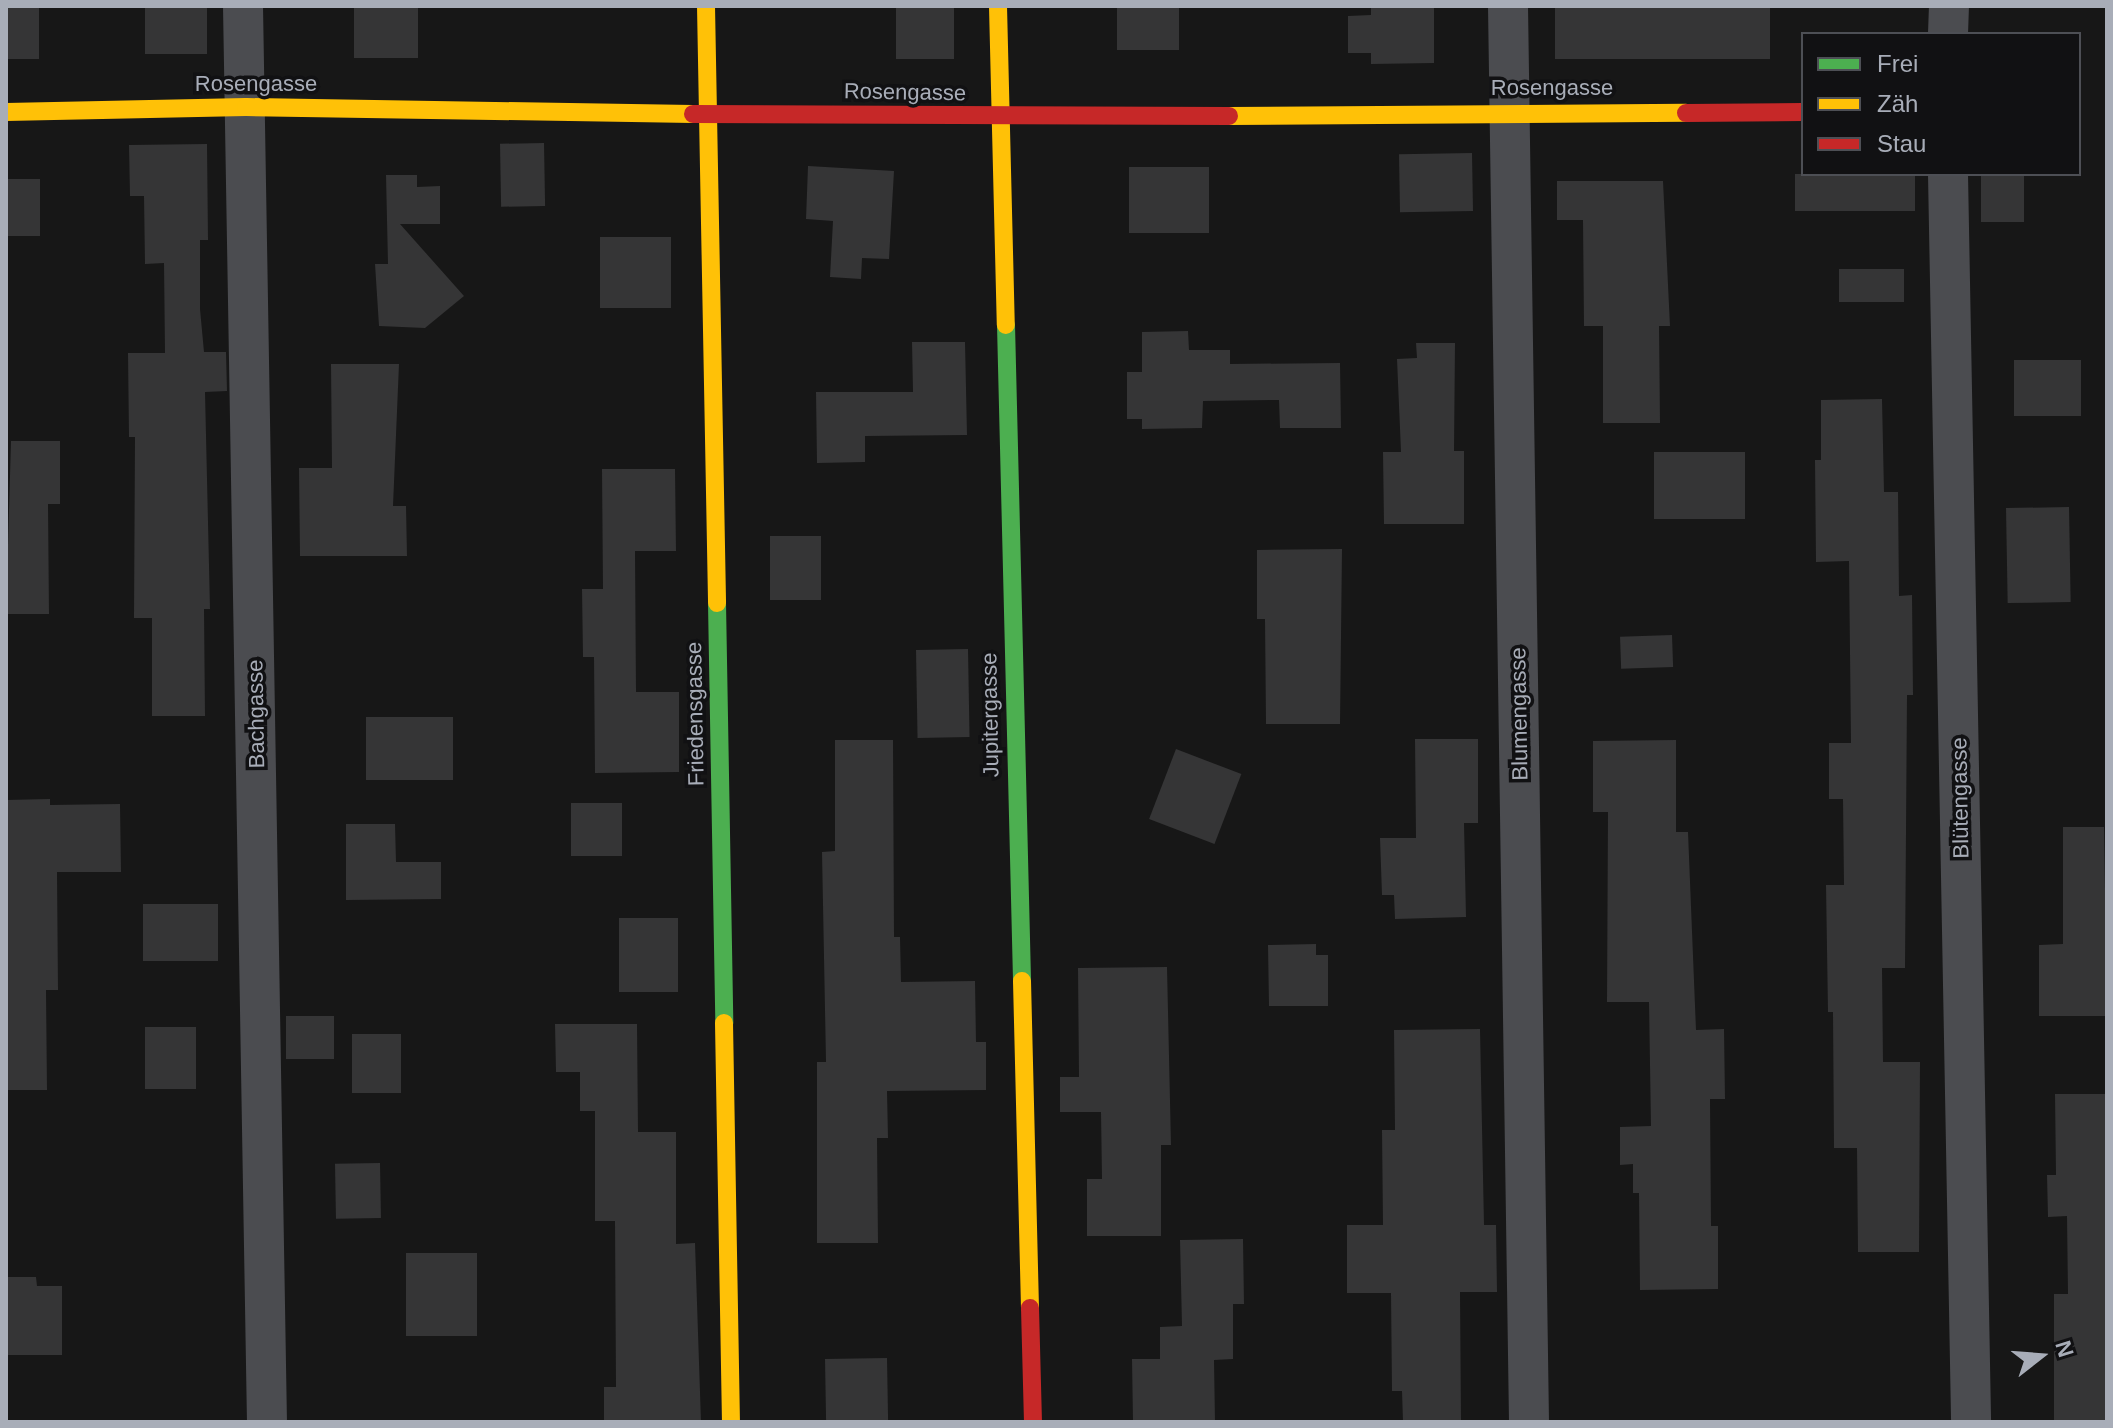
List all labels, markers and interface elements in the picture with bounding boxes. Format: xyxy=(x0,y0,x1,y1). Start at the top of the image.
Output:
legend xyxy=(1801,32,2081,176)
text: Frei xyxy=(1877,50,1918,77)
street label: Rosengasse xyxy=(195,71,317,97)
street label: Rosengasse xyxy=(1491,75,1613,101)
street label: Rosengasse xyxy=(844,78,966,106)
text: Zäh xyxy=(1877,90,1918,117)
text: Stau xyxy=(1877,130,1926,157)
street label: Friedensgasse xyxy=(681,642,709,786)
street label: Blumengasse xyxy=(1505,647,1533,781)
street label: Jupitergasse xyxy=(976,652,1004,778)
street label: Bachgasse xyxy=(242,659,270,769)
street label: Blütengasse xyxy=(1946,737,1974,859)
north arrow xyxy=(2001,1316,2081,1396)
text: N xyxy=(2050,1338,2079,1360)

